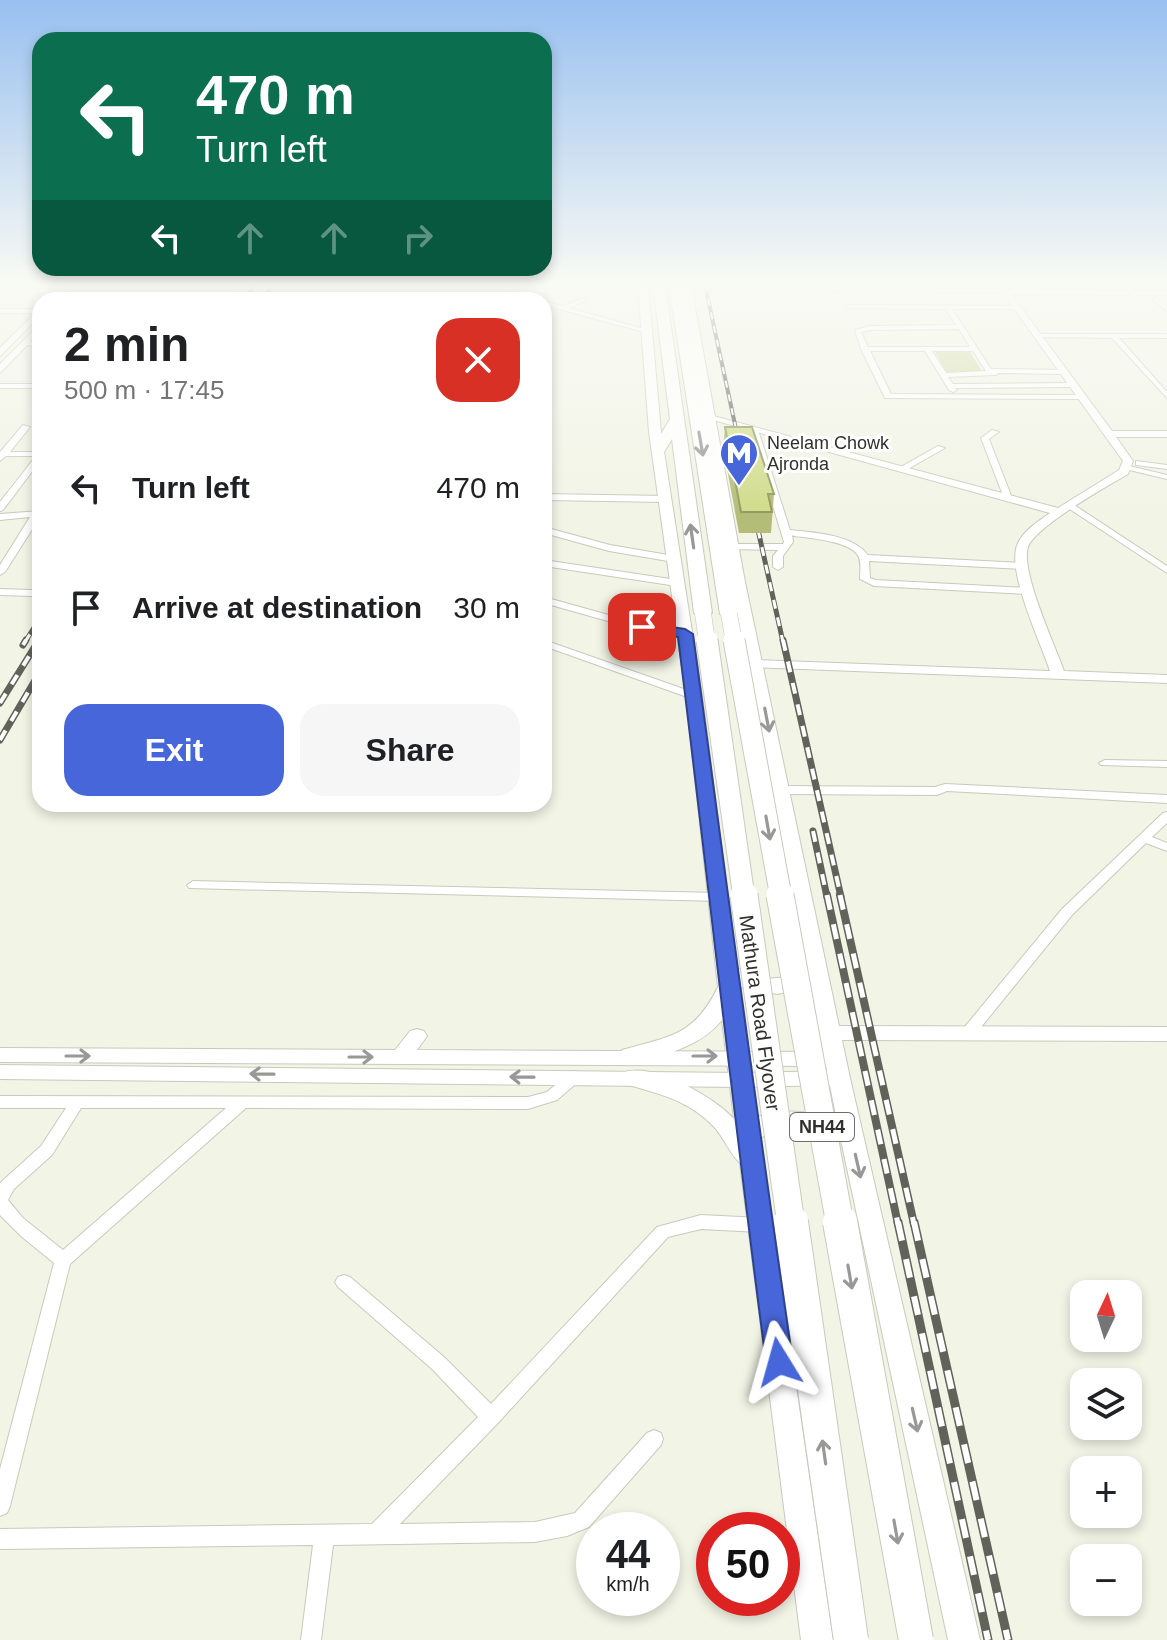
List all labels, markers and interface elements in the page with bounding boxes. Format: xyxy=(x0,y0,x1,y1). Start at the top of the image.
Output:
text: 470 m xyxy=(196,63,355,126)
icon: left xyxy=(64,64,168,168)
text: Turn left xyxy=(196,129,327,170)
icon: left xyxy=(144,216,188,260)
icon: ahead xyxy=(228,216,272,260)
icon: ahead xyxy=(312,216,356,260)
icon: right xyxy=(396,216,440,260)
text: 2 min xyxy=(64,318,189,371)
button: close xyxy=(436,318,520,402)
text: 500 m · 17:45 xyxy=(64,375,224,405)
one-way arrow xyxy=(694,431,709,456)
metro station icon: Neelam Chowk Ajronda xyxy=(718,432,760,487)
place label: Neelam Chowk Ajronda xyxy=(767,433,890,474)
icon: left xyxy=(64,466,108,510)
text: Turn left xyxy=(132,471,250,504)
text: 470 m xyxy=(437,471,520,504)
one-way arrow xyxy=(684,524,699,549)
icon: arrive xyxy=(64,586,108,630)
text: Arrive at destination xyxy=(132,591,422,624)
text: 30 m xyxy=(453,591,520,624)
pin xyxy=(608,593,676,661)
icon: arrive xyxy=(620,605,664,649)
button: Exit xyxy=(64,704,284,796)
button: Share xyxy=(300,704,520,796)
one-way arrow xyxy=(760,706,775,732)
one-way arrow xyxy=(761,815,776,840)
street label: Mathura Road Flyover xyxy=(735,913,785,1113)
one-way arrow xyxy=(64,1048,91,1064)
one-way arrow xyxy=(691,1048,718,1064)
one-way arrow xyxy=(347,1049,374,1065)
one-way arrow xyxy=(249,1066,276,1081)
one-way arrow xyxy=(509,1069,536,1085)
road number: NH44 xyxy=(790,1113,854,1141)
one-way arrow xyxy=(851,1153,866,1179)
one-way arrow xyxy=(843,1263,858,1289)
north arrow xyxy=(1070,1280,1142,1352)
map controls xyxy=(1070,1280,1142,1616)
position arrow xyxy=(737,1320,821,1404)
button: layers xyxy=(1070,1368,1142,1440)
one-way arrow xyxy=(908,1407,923,1432)
one-way arrow xyxy=(816,1440,831,1465)
button: + xyxy=(1070,1456,1142,1528)
speed limit sign: 50 xyxy=(696,1512,800,1616)
one-way arrow xyxy=(890,1519,905,1545)
text: 44 xyxy=(606,1532,650,1576)
button: − xyxy=(1070,1544,1142,1616)
text: km/h xyxy=(606,1573,650,1595)

